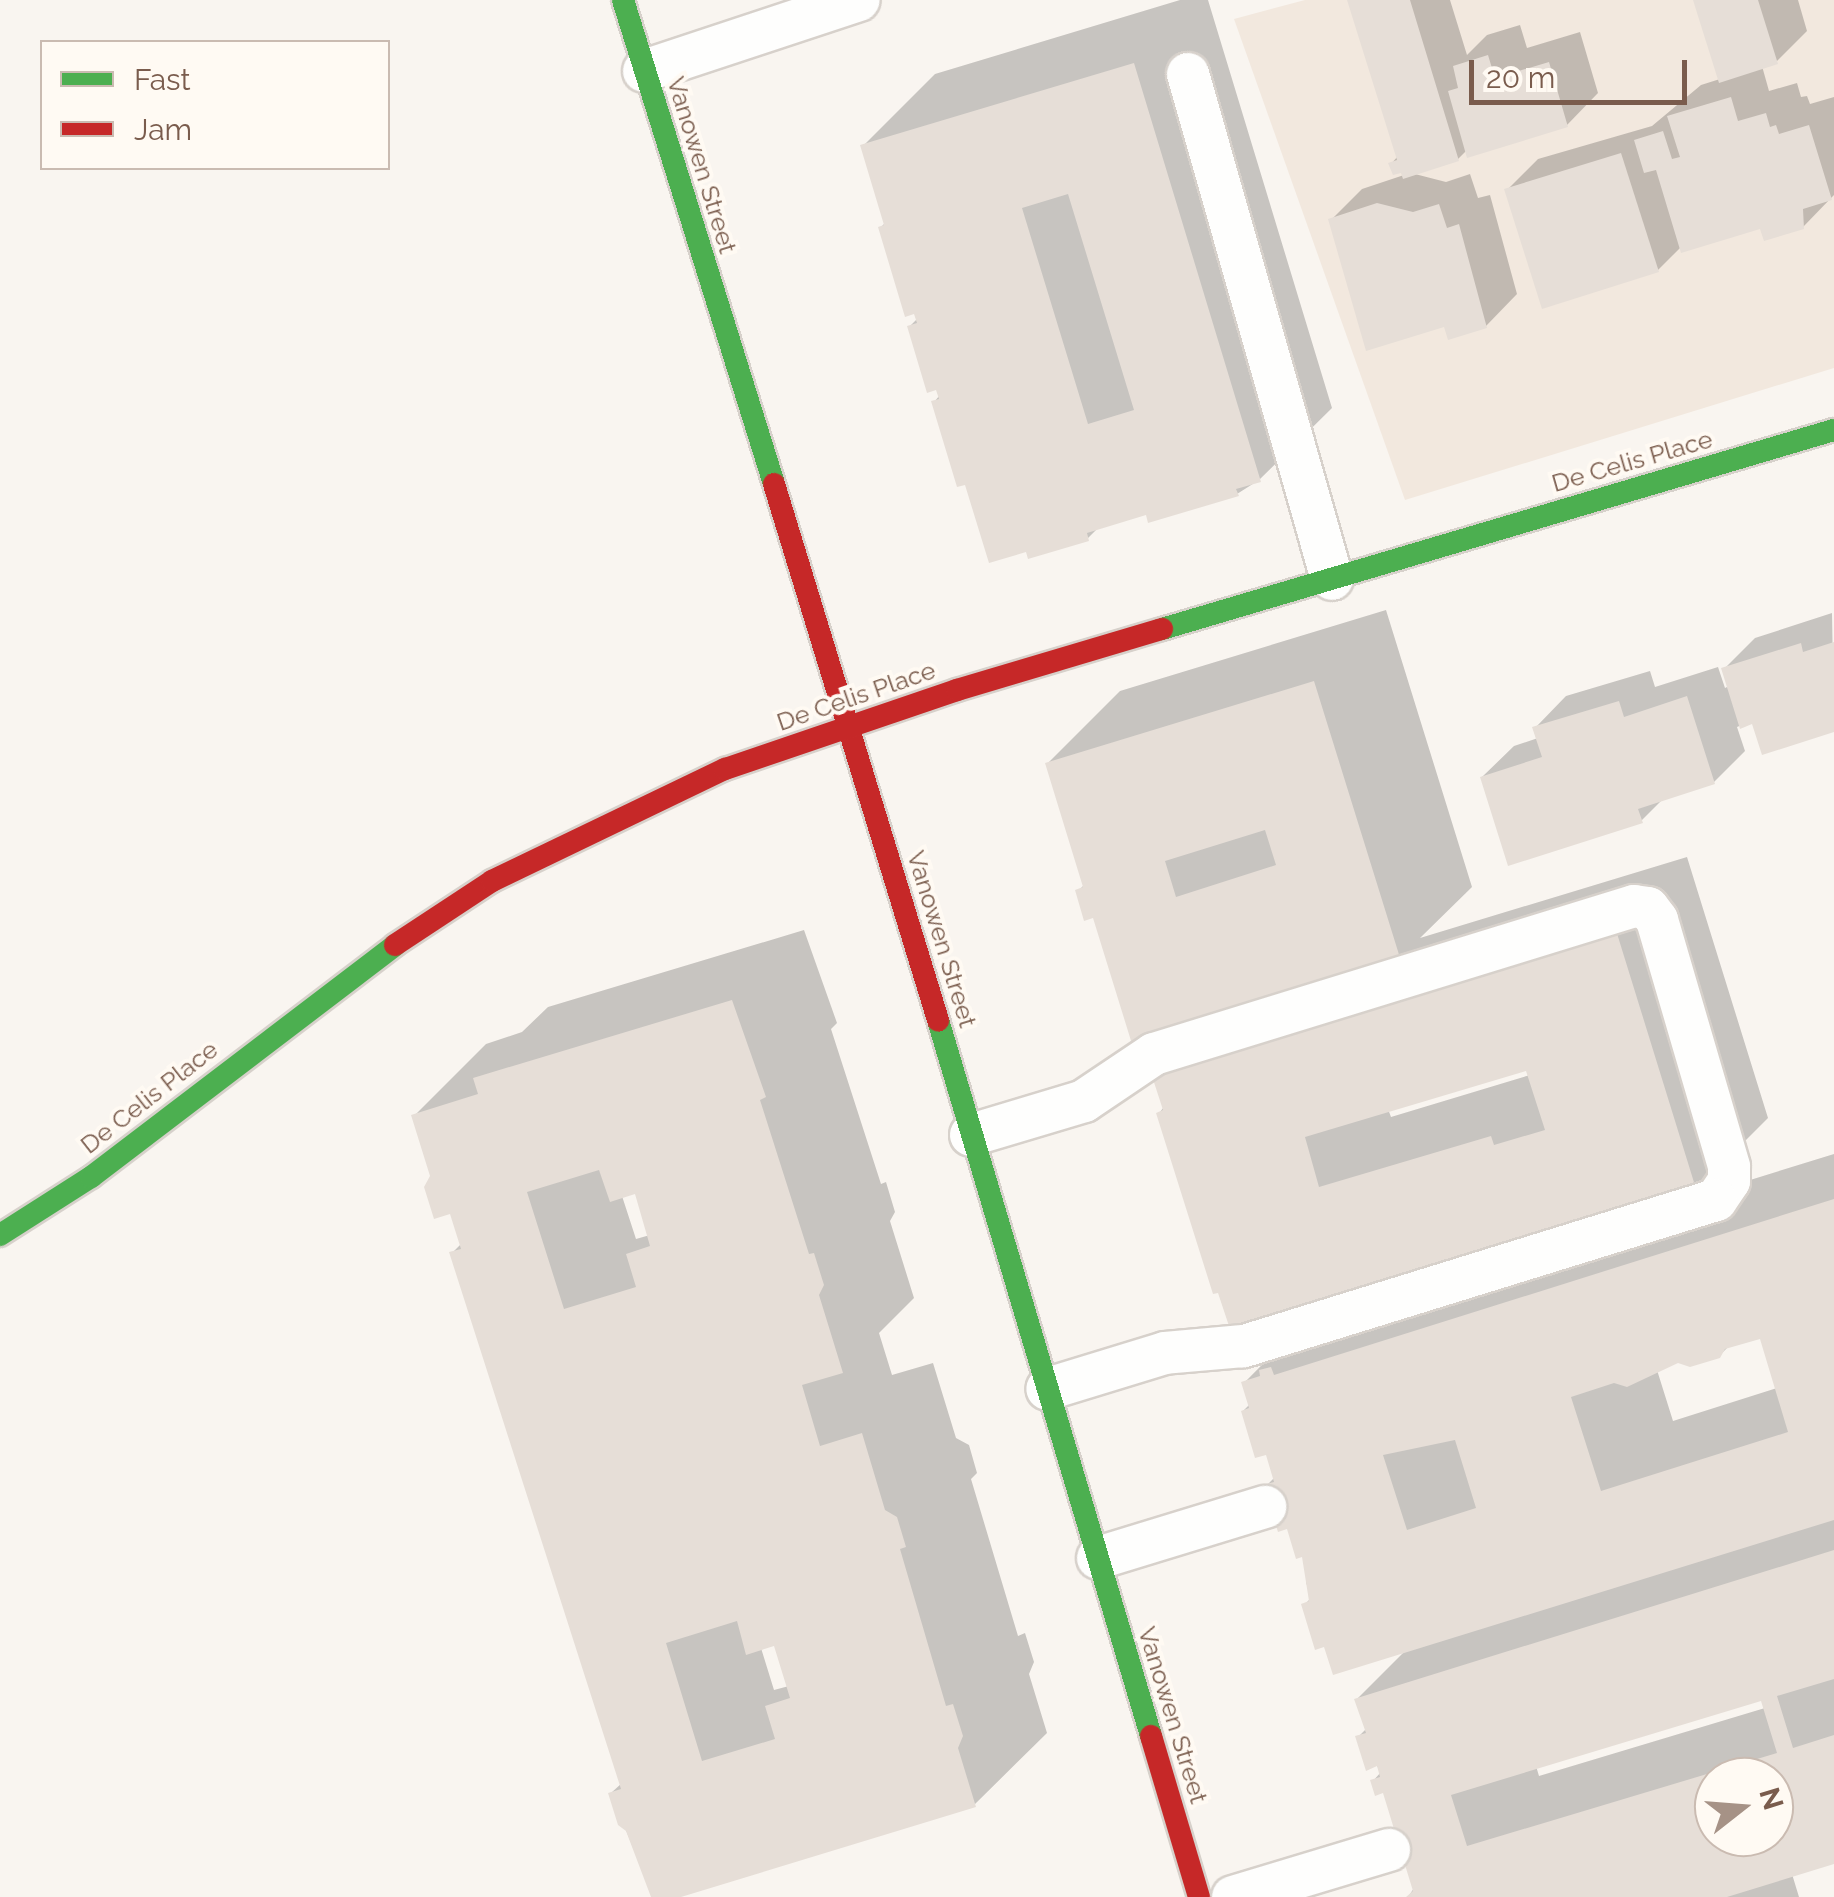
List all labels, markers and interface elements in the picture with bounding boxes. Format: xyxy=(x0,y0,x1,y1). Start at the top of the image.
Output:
legend xyxy=(40,40,390,170)
scale bar xyxy=(1474,40,1692,102)
text: 20 m xyxy=(1486,60,1555,95)
text: Fast xyxy=(134,62,191,97)
street label: Vanowen Street xyxy=(661,73,743,257)
text: Jam xyxy=(134,112,192,147)
street label: De Celis Place xyxy=(1548,424,1716,498)
street label: De Celis Place xyxy=(773,655,939,737)
street label: Vanowen Street xyxy=(901,847,983,1031)
street label: De Celis Place xyxy=(74,1034,224,1160)
street label: Vanowen Street xyxy=(1132,1623,1214,1807)
north arrow xyxy=(1694,1757,1794,1857)
text: N xyxy=(1752,1784,1790,1814)

